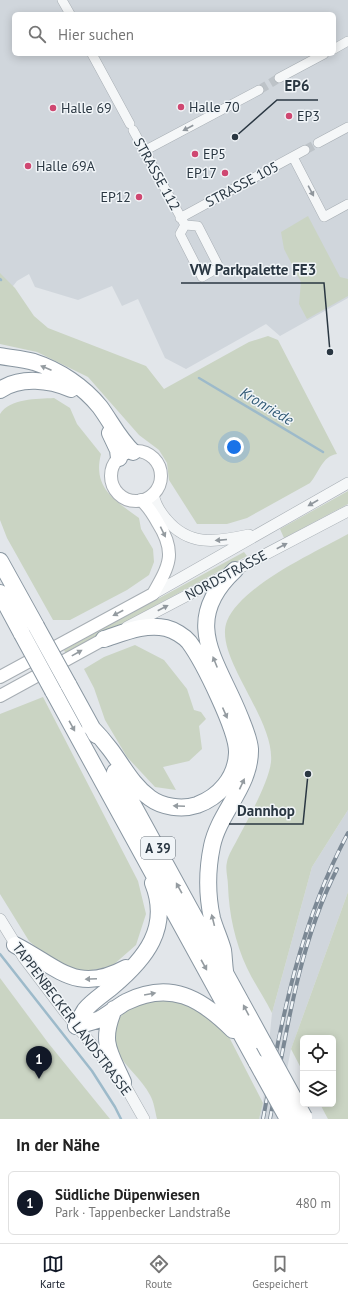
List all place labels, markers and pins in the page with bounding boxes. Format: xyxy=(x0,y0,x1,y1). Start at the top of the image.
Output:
callout: EP6 xyxy=(277,73,318,100)
place label: Halle 70 xyxy=(189,98,240,116)
place label: Halle 69 xyxy=(61,99,112,117)
marker: Halle 70 xyxy=(176,102,186,112)
marker: Halle 69 xyxy=(48,103,58,113)
place label: EP3 xyxy=(297,107,320,125)
marker: EP3 xyxy=(284,111,294,121)
place label: EP5 xyxy=(203,145,226,163)
marker: EP5 xyxy=(190,149,200,159)
place label: Halle 69A xyxy=(36,157,96,175)
marker: Halle 69A xyxy=(23,161,33,171)
place label: EP17 xyxy=(186,164,217,182)
marker: EP17 xyxy=(220,168,230,178)
place label: EP12 xyxy=(100,188,131,206)
marker: EP12 xyxy=(134,192,144,202)
callout: VW Parkpalette FE3 xyxy=(181,256,324,283)
callout: Dannhop xyxy=(229,797,303,824)
pin: 1 xyxy=(26,1046,52,1079)

